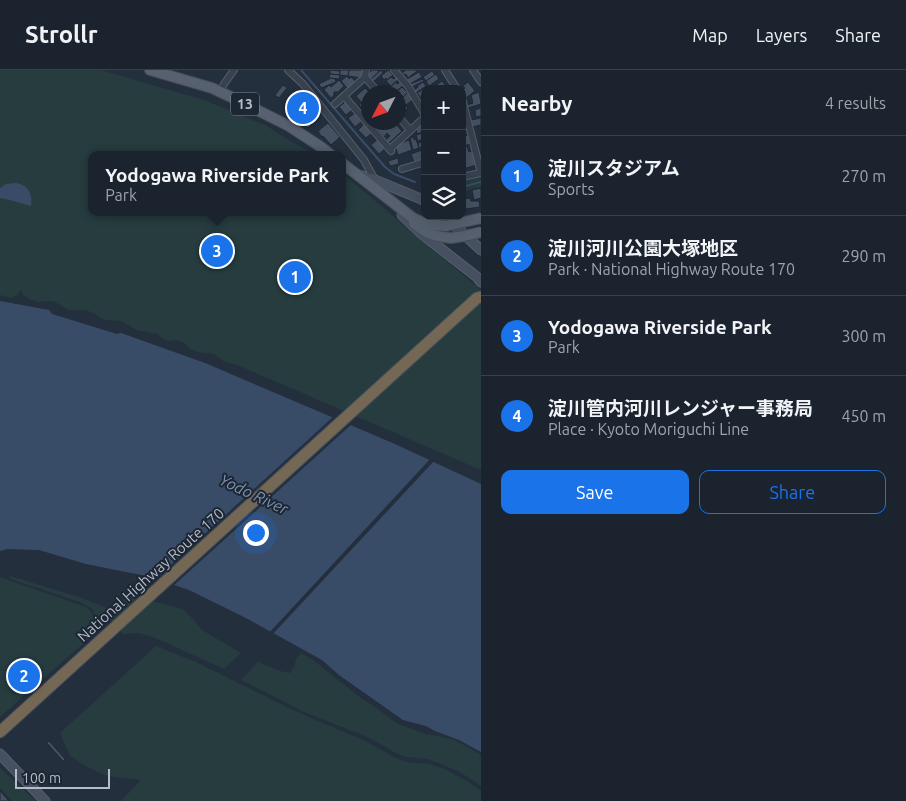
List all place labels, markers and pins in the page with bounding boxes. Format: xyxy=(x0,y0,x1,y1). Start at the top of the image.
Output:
pin: 4 xyxy=(287,89,319,127)
pin: 3 xyxy=(201,232,233,270)
pin: 1 xyxy=(279,258,311,296)
pin: 2 xyxy=(8,657,40,695)

